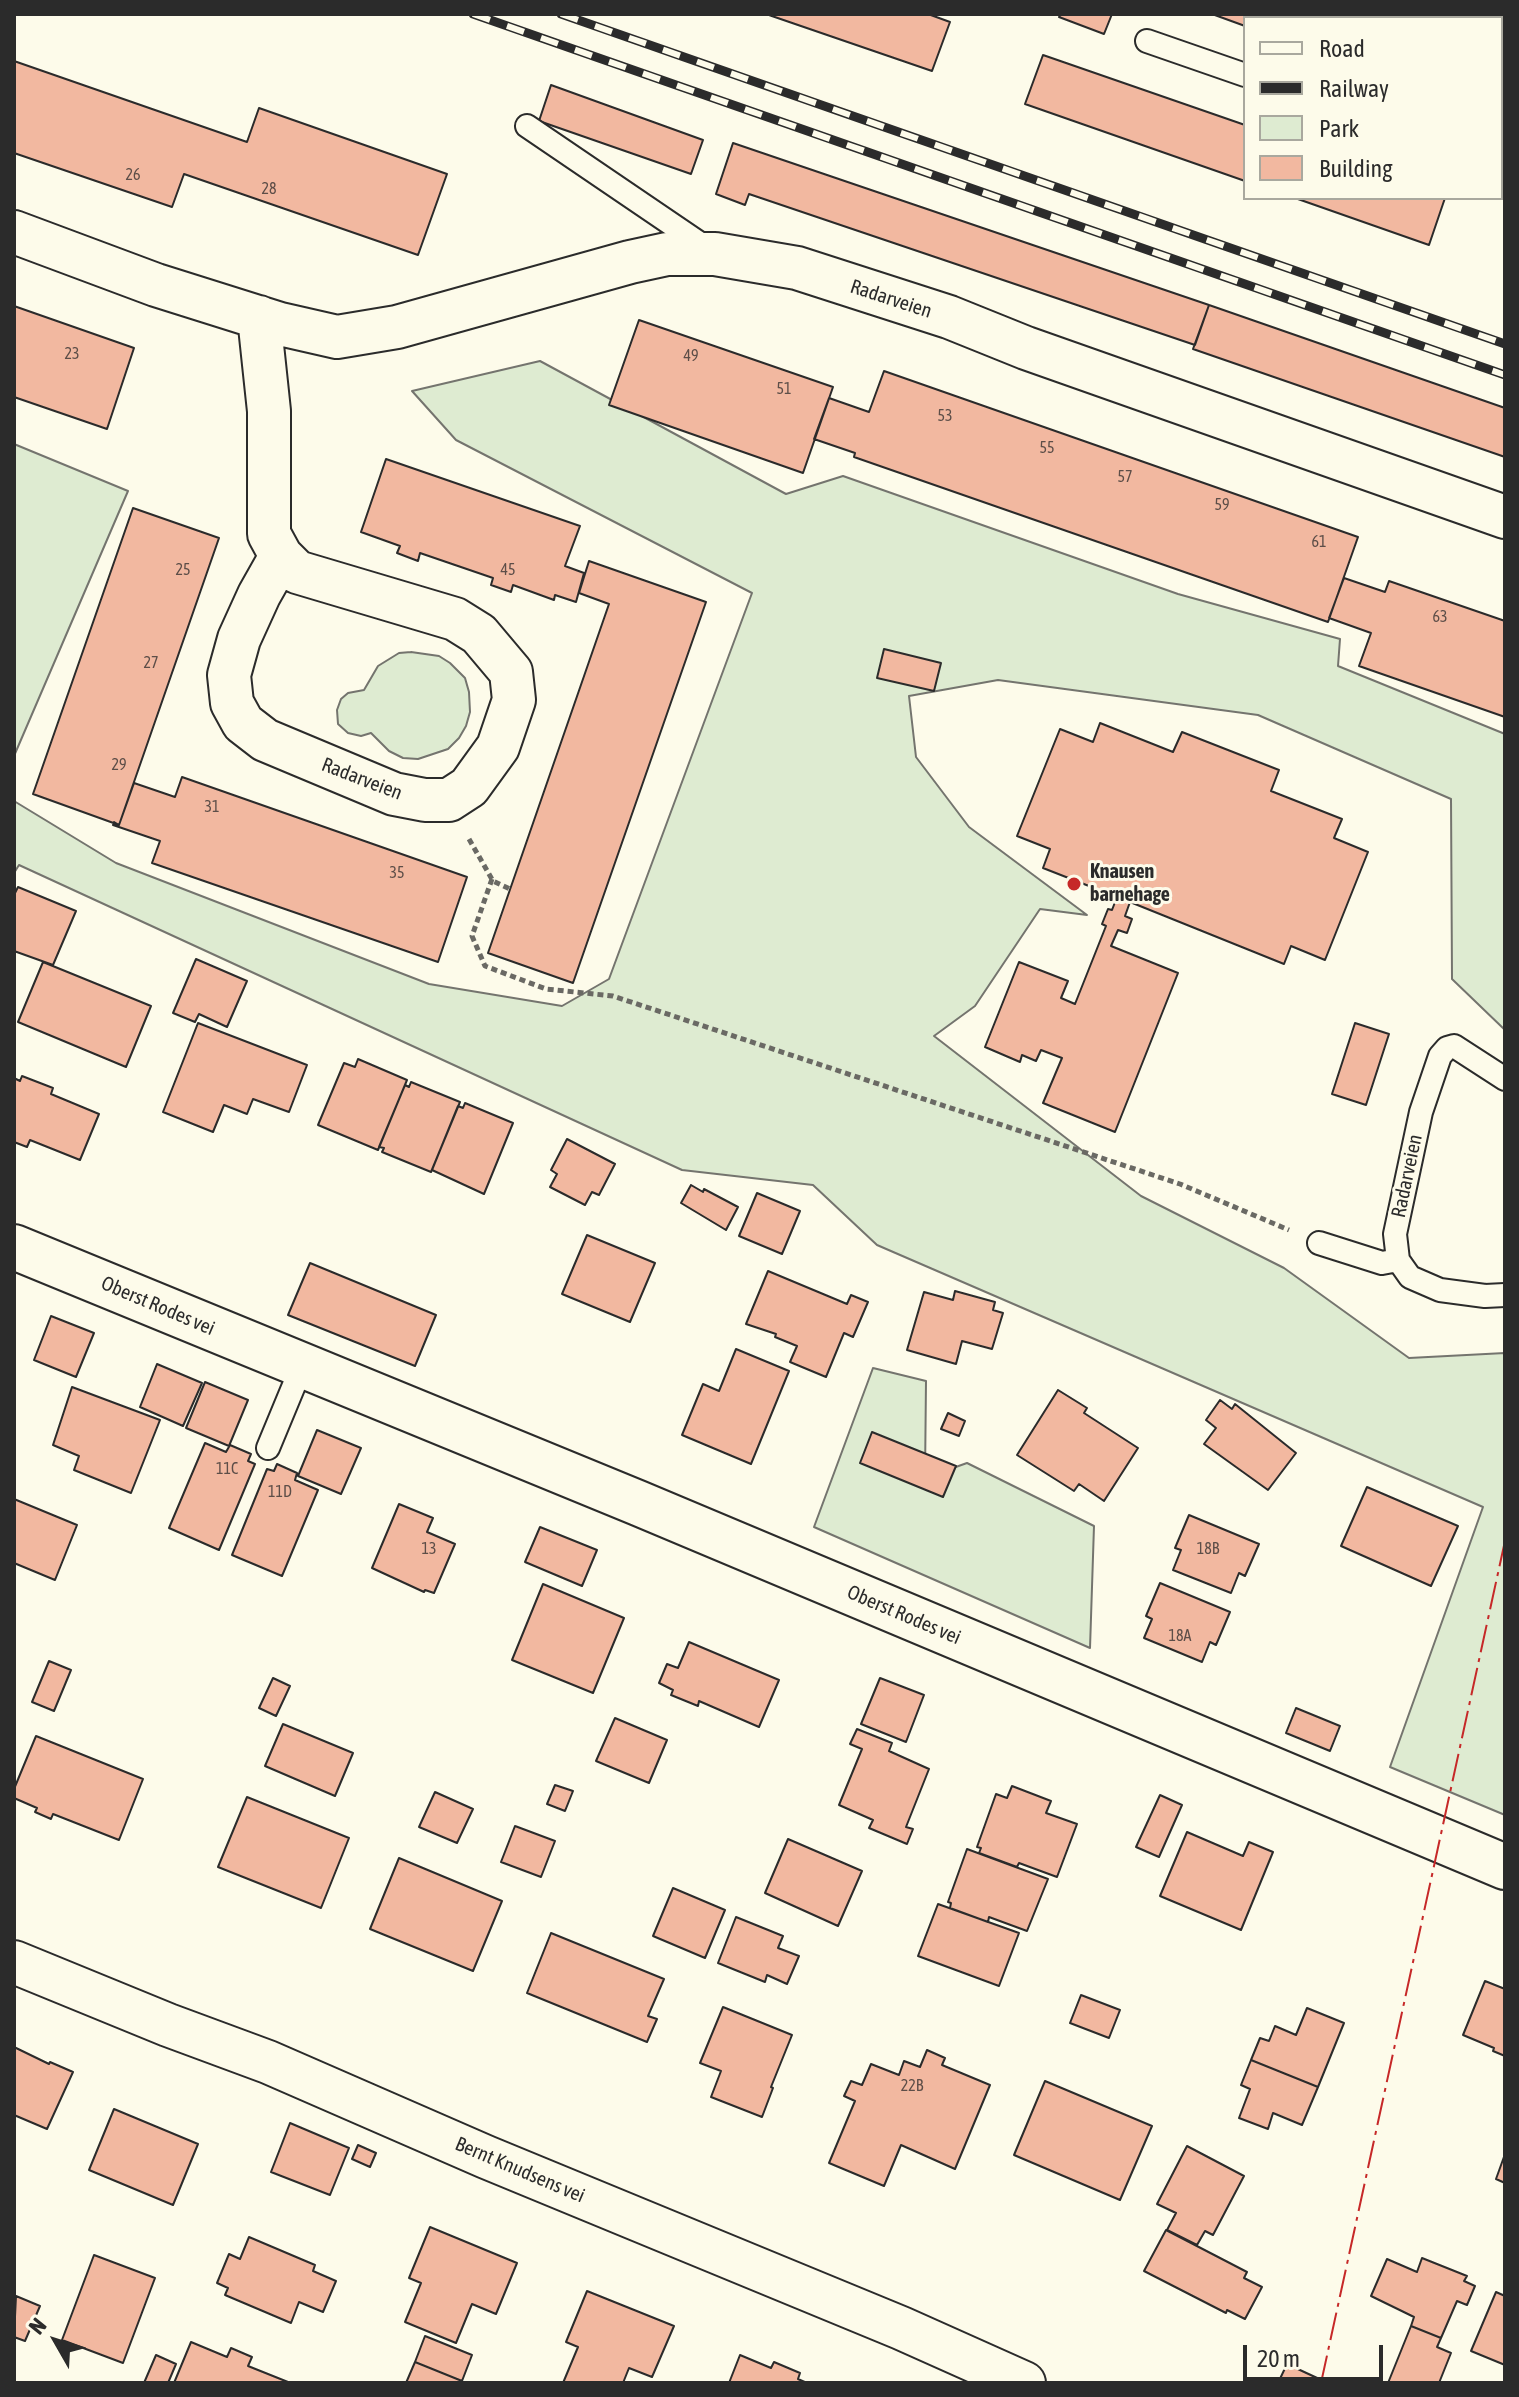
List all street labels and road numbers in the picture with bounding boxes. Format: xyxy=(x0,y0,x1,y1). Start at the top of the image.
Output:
street label: Radarveien xyxy=(847,275,935,323)
street label: Radarveien xyxy=(318,753,406,805)
street label: Radarveien xyxy=(1386,1132,1428,1220)
street label: Oberst Rodes vei xyxy=(98,1271,218,1341)
street label: Oberst Rodes vei xyxy=(844,1580,964,1650)
street label: Bernt Knudsens vei xyxy=(451,2132,589,2208)

